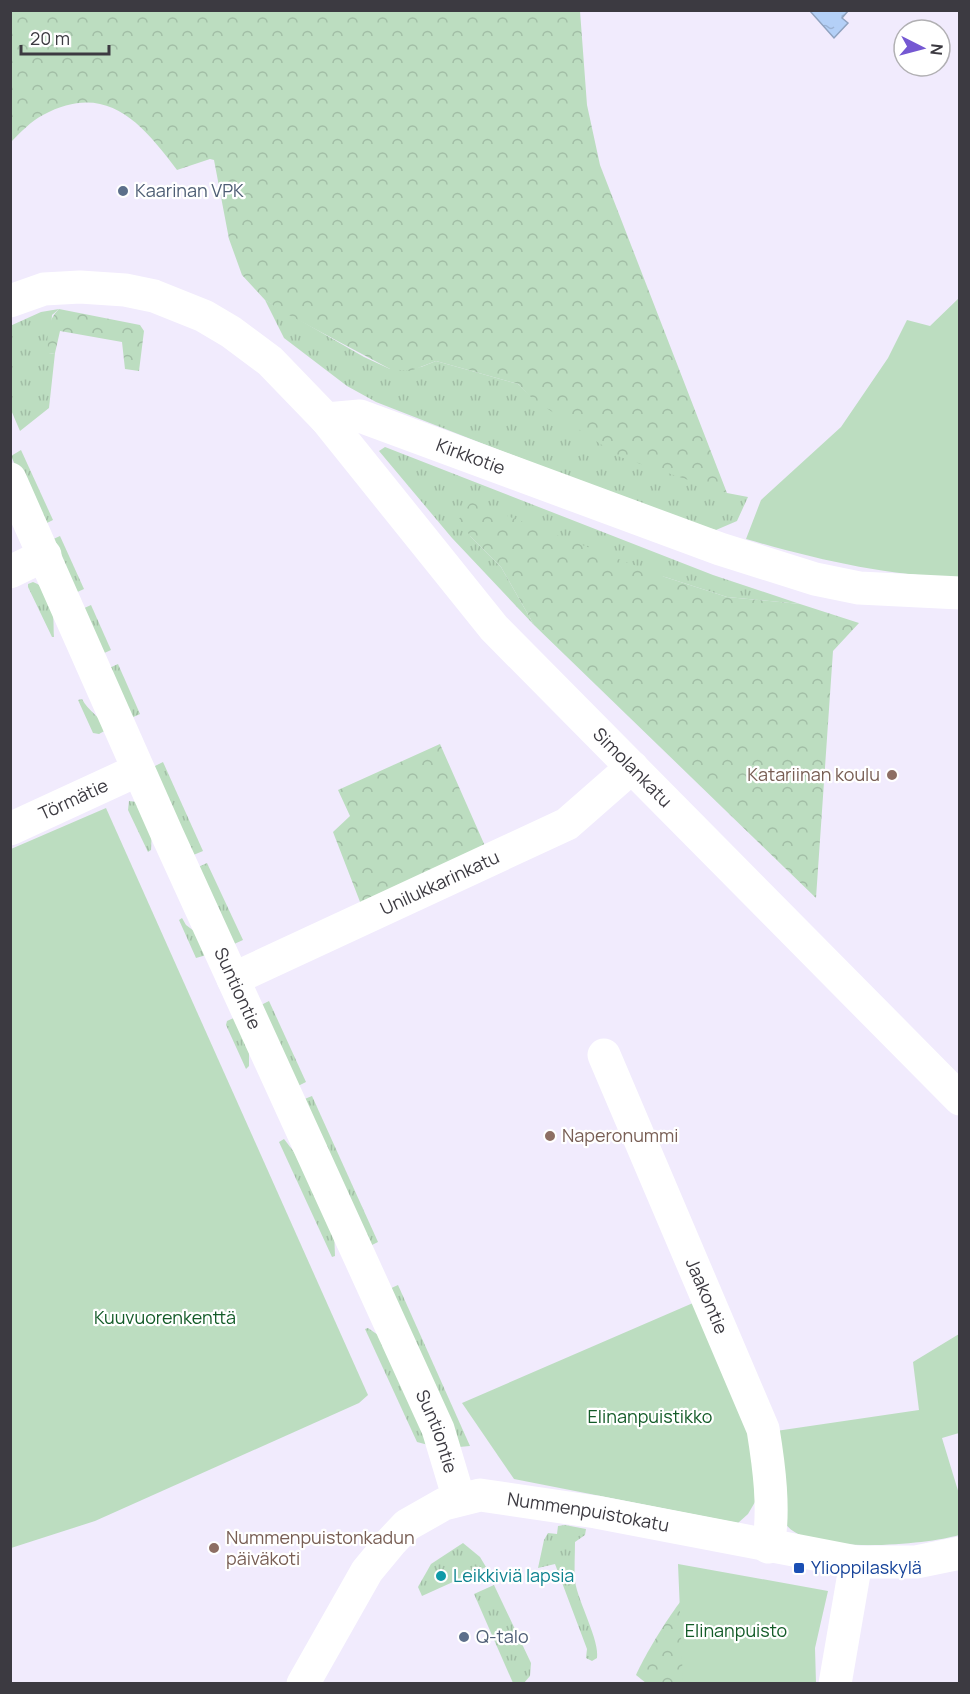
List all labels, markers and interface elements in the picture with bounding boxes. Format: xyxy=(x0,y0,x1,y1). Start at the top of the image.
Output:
scale bar xyxy=(21,18,110,56)
north arrow xyxy=(892,18,952,78)
text: 20 m xyxy=(30,26,70,50)
text: N xyxy=(925,43,948,56)
place label: Kaarinan VPK xyxy=(135,178,244,202)
marker: Kaarinan VPK xyxy=(116,184,130,198)
street label: Kirkkotie xyxy=(433,432,509,480)
street label: Simolankatu xyxy=(588,722,678,812)
place label: Katariinan koulu xyxy=(747,762,880,786)
marker: Katariinan koulu xyxy=(885,768,899,782)
street label: Törmätie xyxy=(35,772,112,825)
street label: Unilukkarinkatu xyxy=(376,844,503,920)
street label: Suntiontie xyxy=(209,943,267,1033)
place label: Naperonummi xyxy=(562,1123,679,1147)
marker: Naperonummi xyxy=(543,1129,557,1143)
street label: Jaakontie xyxy=(681,1254,734,1337)
park label: Kuuvuorenkenttä xyxy=(94,1305,236,1329)
street label: Suntiontie xyxy=(411,1386,464,1476)
park label: Elinanpuistikko xyxy=(588,1404,712,1428)
street label: Nummenpuistokatu xyxy=(506,1486,671,1537)
place label: Nummenpuistonkadun päiväkoti xyxy=(226,1525,415,1570)
marker: Nummenpuistonkadun päiväkoti xyxy=(207,1541,221,1555)
place label: Ylioppilaskylä xyxy=(811,1555,922,1579)
marker: Ylioppilaskylä xyxy=(792,1561,806,1575)
place label: Leikkiviä lapsia xyxy=(453,1563,574,1587)
marker: Leikkiviä lapsia xyxy=(434,1569,448,1583)
park label: Elinanpuisto xyxy=(685,1618,787,1642)
place label: Q-talo xyxy=(476,1624,529,1648)
marker: Q-talo xyxy=(457,1630,471,1644)

